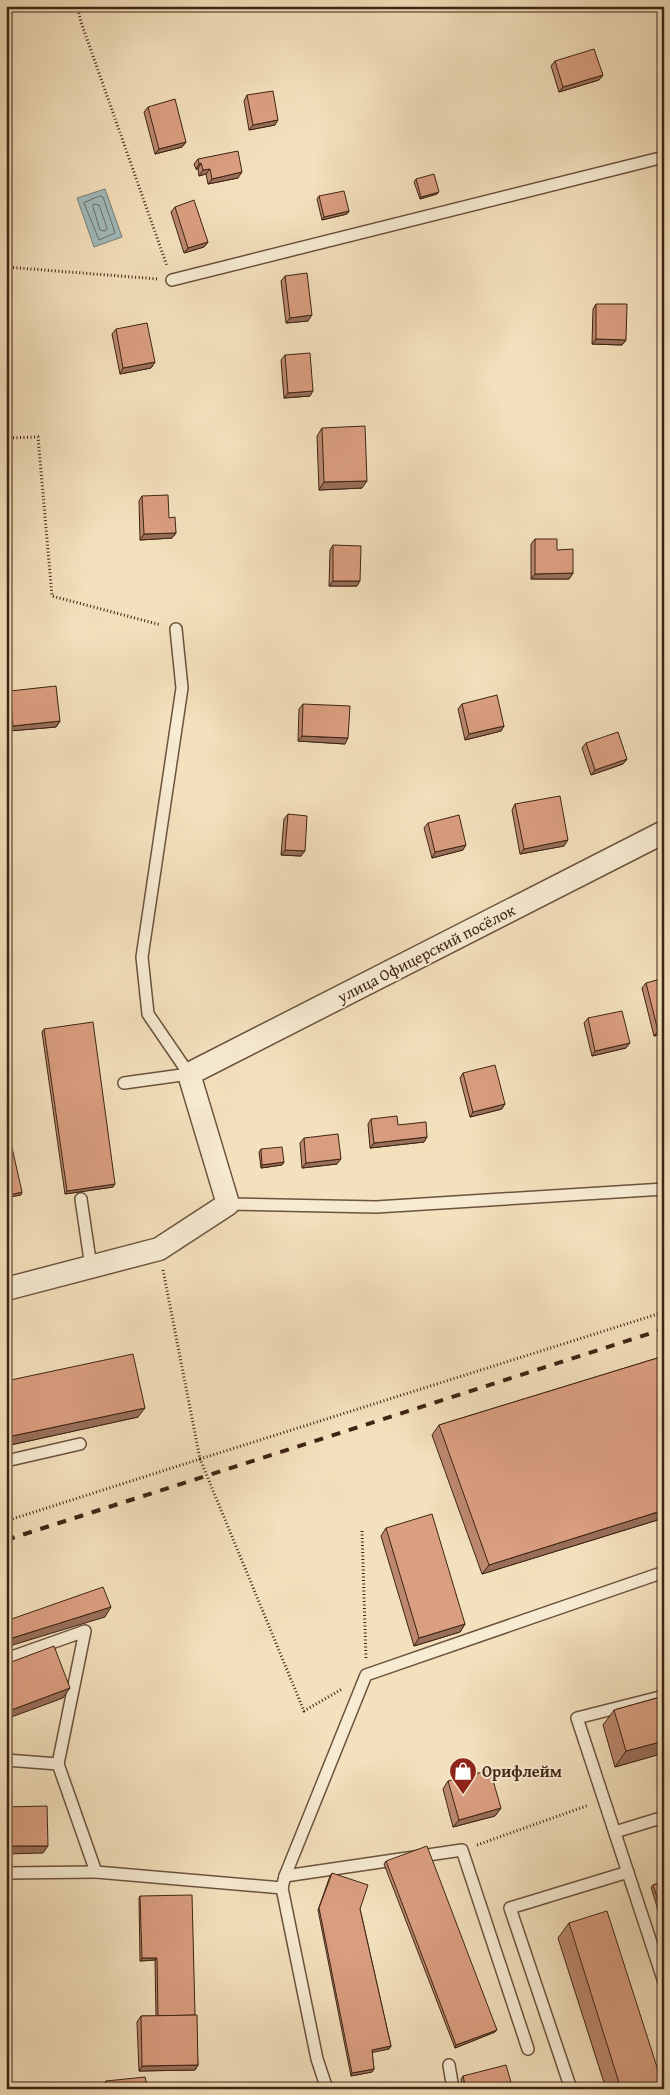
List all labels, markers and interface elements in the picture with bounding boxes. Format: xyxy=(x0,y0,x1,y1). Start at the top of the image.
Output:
street label: улица Офицерский посёлок xyxy=(332,897,520,1009)
shop icon: Орифлейм xyxy=(448,1756,478,1795)
place label: Орифлейм xyxy=(482,1759,562,1783)

